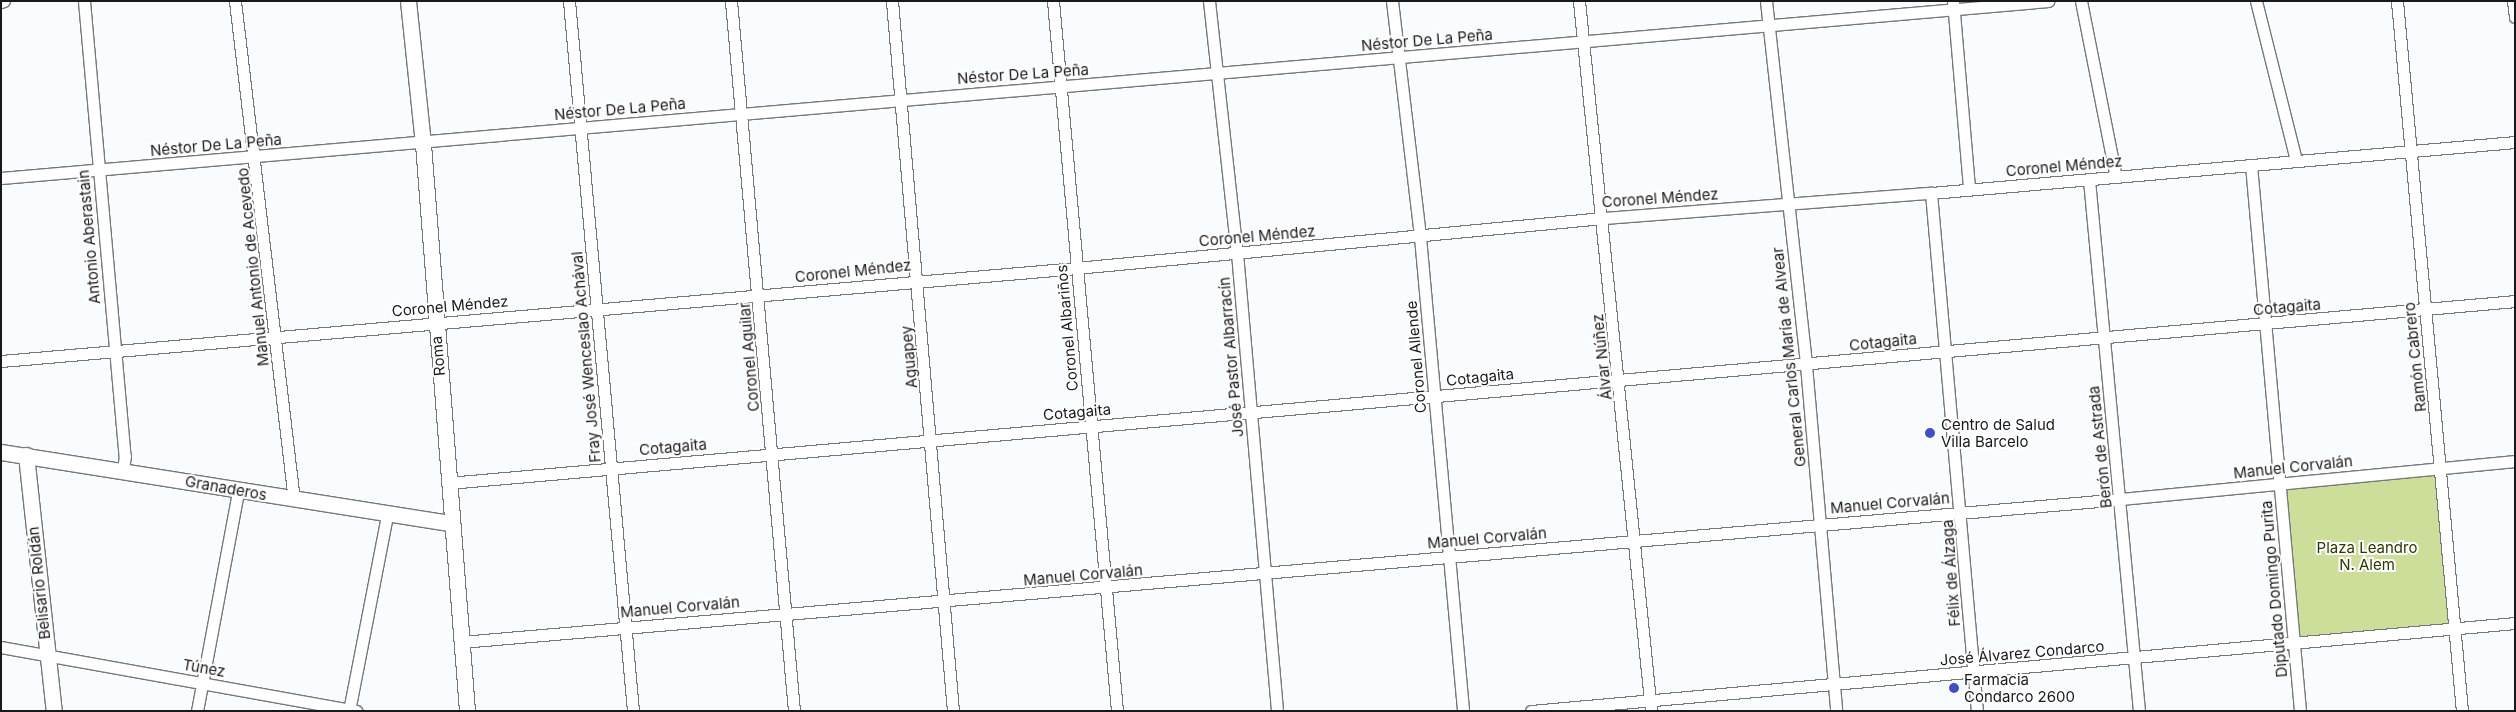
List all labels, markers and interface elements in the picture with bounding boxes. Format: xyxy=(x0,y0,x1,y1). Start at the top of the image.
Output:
street label: Néstor De La Peña xyxy=(1360,25,1494,55)
street label: Néstor De La Peña xyxy=(957,60,1089,88)
street label: Néstor De La Peña xyxy=(553,94,687,124)
street label: Néstor De La Peña xyxy=(149,130,283,160)
street label: Coronel Méndez xyxy=(2005,152,2123,180)
street label: Manuel Antonio de Acevedo xyxy=(234,167,272,367)
street label: Antonio Aberastain xyxy=(74,169,104,305)
street label: Coronel Méndez xyxy=(1601,185,1719,211)
street label: Coronel Méndez xyxy=(1198,222,1316,250)
street label: General Carlos María de Alvear xyxy=(1769,246,1809,468)
street label: Fray José Wenceslao Achával xyxy=(568,251,604,463)
street label: Coronel Méndez xyxy=(794,256,912,286)
street label: Coronel Albariños xyxy=(1053,264,1081,392)
street label: José Pastor Albarracín xyxy=(1215,276,1247,438)
street label: Coronel Méndez xyxy=(391,292,509,320)
street label: Cotagaita xyxy=(2252,295,2322,319)
street label: Coronel Allende xyxy=(1402,300,1430,414)
street label: Ramón Cabrero xyxy=(2400,301,2430,413)
street label: Coronel Aguilar xyxy=(735,302,763,412)
street label: Álvar Núñez xyxy=(1589,313,1615,401)
street label: Aguapey xyxy=(897,325,921,389)
street label: Cotagaita xyxy=(1848,329,1918,355)
street label: Roma xyxy=(427,335,449,377)
street label: Cotagaita xyxy=(1445,364,1515,390)
street label: Berón de Astrada xyxy=(2085,385,2115,509)
street label: Cotagaita xyxy=(1042,400,1112,424)
place label: Centro de Salud Villa Barcelo xyxy=(1941,415,2055,450)
marker: Centro de Salud Villa Barcelo xyxy=(1923,426,1937,440)
street label: Cotagaita xyxy=(638,435,708,459)
street label: Manuel Corvalán xyxy=(2232,452,2354,482)
street label: Granaderos xyxy=(184,472,268,504)
street label: Manuel Corvalán xyxy=(1830,489,1950,517)
street label: Diputado Domingo Purita xyxy=(2257,500,2291,678)
street label: Félix de Álzaga xyxy=(1938,519,1964,627)
street label: Manuel Corvalán xyxy=(1427,524,1547,552)
street label: Belisario Roldán xyxy=(24,526,54,640)
park label: Plaza Leandro N. Alem xyxy=(2317,538,2417,573)
street label: Manuel Corvalán xyxy=(1023,561,1143,589)
street label: Manuel Corvalán xyxy=(620,593,740,621)
street label: José Álvarez Condarco xyxy=(1939,637,2105,669)
street label: Túnez xyxy=(181,655,227,681)
place label: Farmacia Condarco 2600 xyxy=(1964,670,2075,705)
marker: Farmacia Condarco 2600 xyxy=(1948,682,1960,694)

